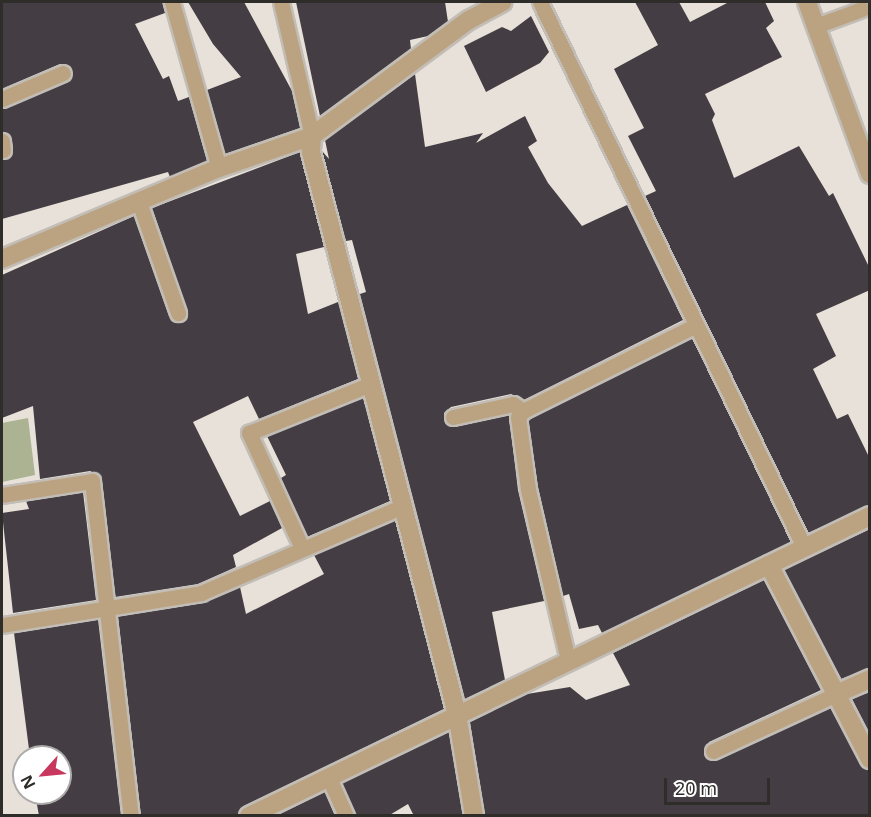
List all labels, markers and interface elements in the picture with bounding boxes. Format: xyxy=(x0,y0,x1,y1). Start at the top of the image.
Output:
north arrow xyxy=(12,745,72,805)
scale bar xyxy=(667,766,774,804)
text: N xyxy=(15,771,41,793)
text: 20 m xyxy=(675,776,717,800)

